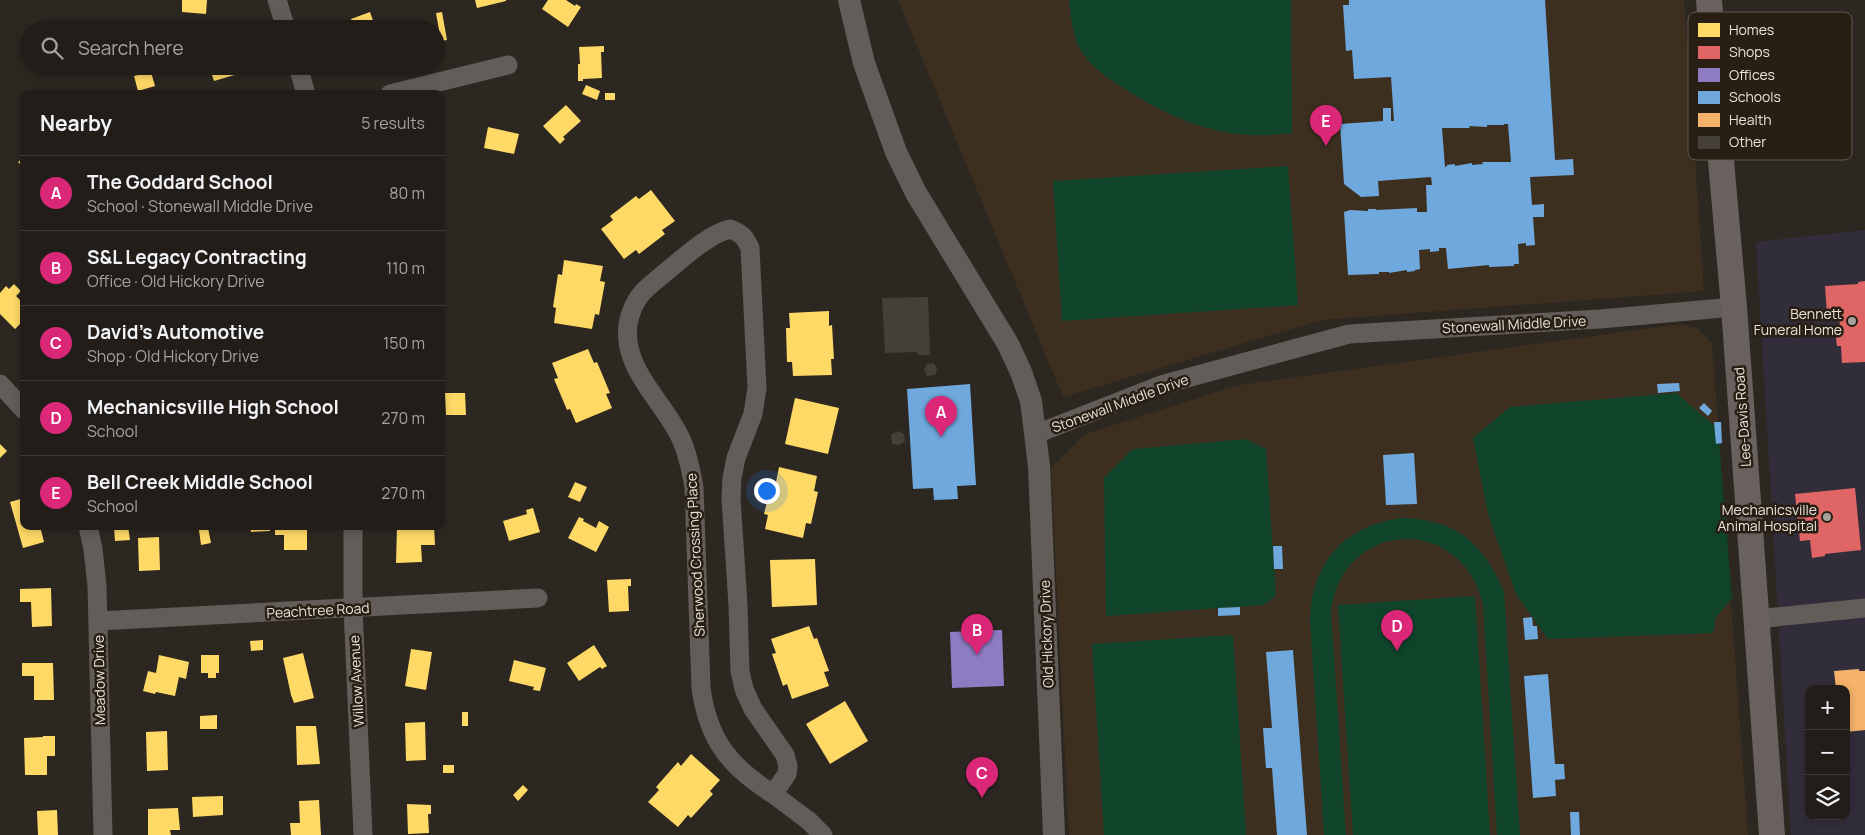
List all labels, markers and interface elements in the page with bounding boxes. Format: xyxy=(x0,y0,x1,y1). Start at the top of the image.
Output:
legend xyxy=(1688,12,1852,160)
search box xyxy=(20,20,445,75)
text: Homes xyxy=(1729,20,1774,39)
icon: search xyxy=(38,34,66,62)
text: Search here xyxy=(78,35,184,61)
text: Shops xyxy=(1729,42,1770,61)
text: Offices xyxy=(1729,65,1775,84)
text: Schools xyxy=(1729,87,1781,106)
pin: E xyxy=(1310,105,1342,146)
text: Nearby xyxy=(40,109,112,137)
text: Health xyxy=(1729,110,1772,129)
text: 5 results xyxy=(361,112,425,134)
text: Other xyxy=(1729,132,1766,151)
text: The Goddard School xyxy=(87,169,273,195)
text: A xyxy=(51,182,61,204)
text: 80 m xyxy=(389,182,425,204)
text: School · Stonewall Middle Drive xyxy=(87,195,313,217)
text: S&L Legacy Contracting xyxy=(87,244,307,270)
text: B xyxy=(51,257,61,279)
text: 110 m xyxy=(386,257,425,279)
text: Office · Old Hickory Drive xyxy=(87,270,265,292)
place label: Bennett Funeral Home xyxy=(1754,304,1842,339)
street label: Stonewall Middle Drive xyxy=(1441,311,1587,337)
marker: Bennett Funeral Home xyxy=(1846,315,1858,327)
text: David's Automotive xyxy=(87,319,264,345)
text: C xyxy=(50,332,62,354)
text: 150 m xyxy=(383,332,425,354)
text: Shop · Old Hickory Drive xyxy=(87,345,259,367)
street label: Lee-Davis Road xyxy=(1729,366,1755,468)
street label: Stonewall Middle Drive xyxy=(1049,369,1191,437)
text: Mechanicsville High School xyxy=(87,394,339,420)
pin: A xyxy=(925,396,957,437)
text: D xyxy=(50,407,62,429)
text: 270 m xyxy=(381,407,425,429)
text: School xyxy=(87,420,138,442)
text: Bell Creek Middle School xyxy=(87,469,313,495)
street label: Sherwood Crossing Place xyxy=(681,473,709,637)
your location xyxy=(754,478,780,504)
text: E xyxy=(51,482,61,504)
text: 270 m xyxy=(381,482,425,504)
text: School xyxy=(87,495,138,517)
place label: Mechanicsville Animal Hospital xyxy=(1717,500,1817,535)
marker: Mechanicsville Animal Hospital xyxy=(1821,511,1833,523)
street label: Old Hickory Drive xyxy=(1035,580,1057,688)
street label: Peachtree Road xyxy=(266,598,370,622)
pin: D xyxy=(1381,610,1413,651)
pin: B xyxy=(961,614,993,655)
street label: Meadow Drive xyxy=(89,635,109,725)
street label: Willow Avenue xyxy=(344,635,368,727)
map controls xyxy=(1805,685,1850,820)
button: + xyxy=(1805,685,1850,730)
button: − xyxy=(1805,730,1850,775)
pin: C xyxy=(966,757,998,798)
button: layers xyxy=(1805,775,1850,820)

